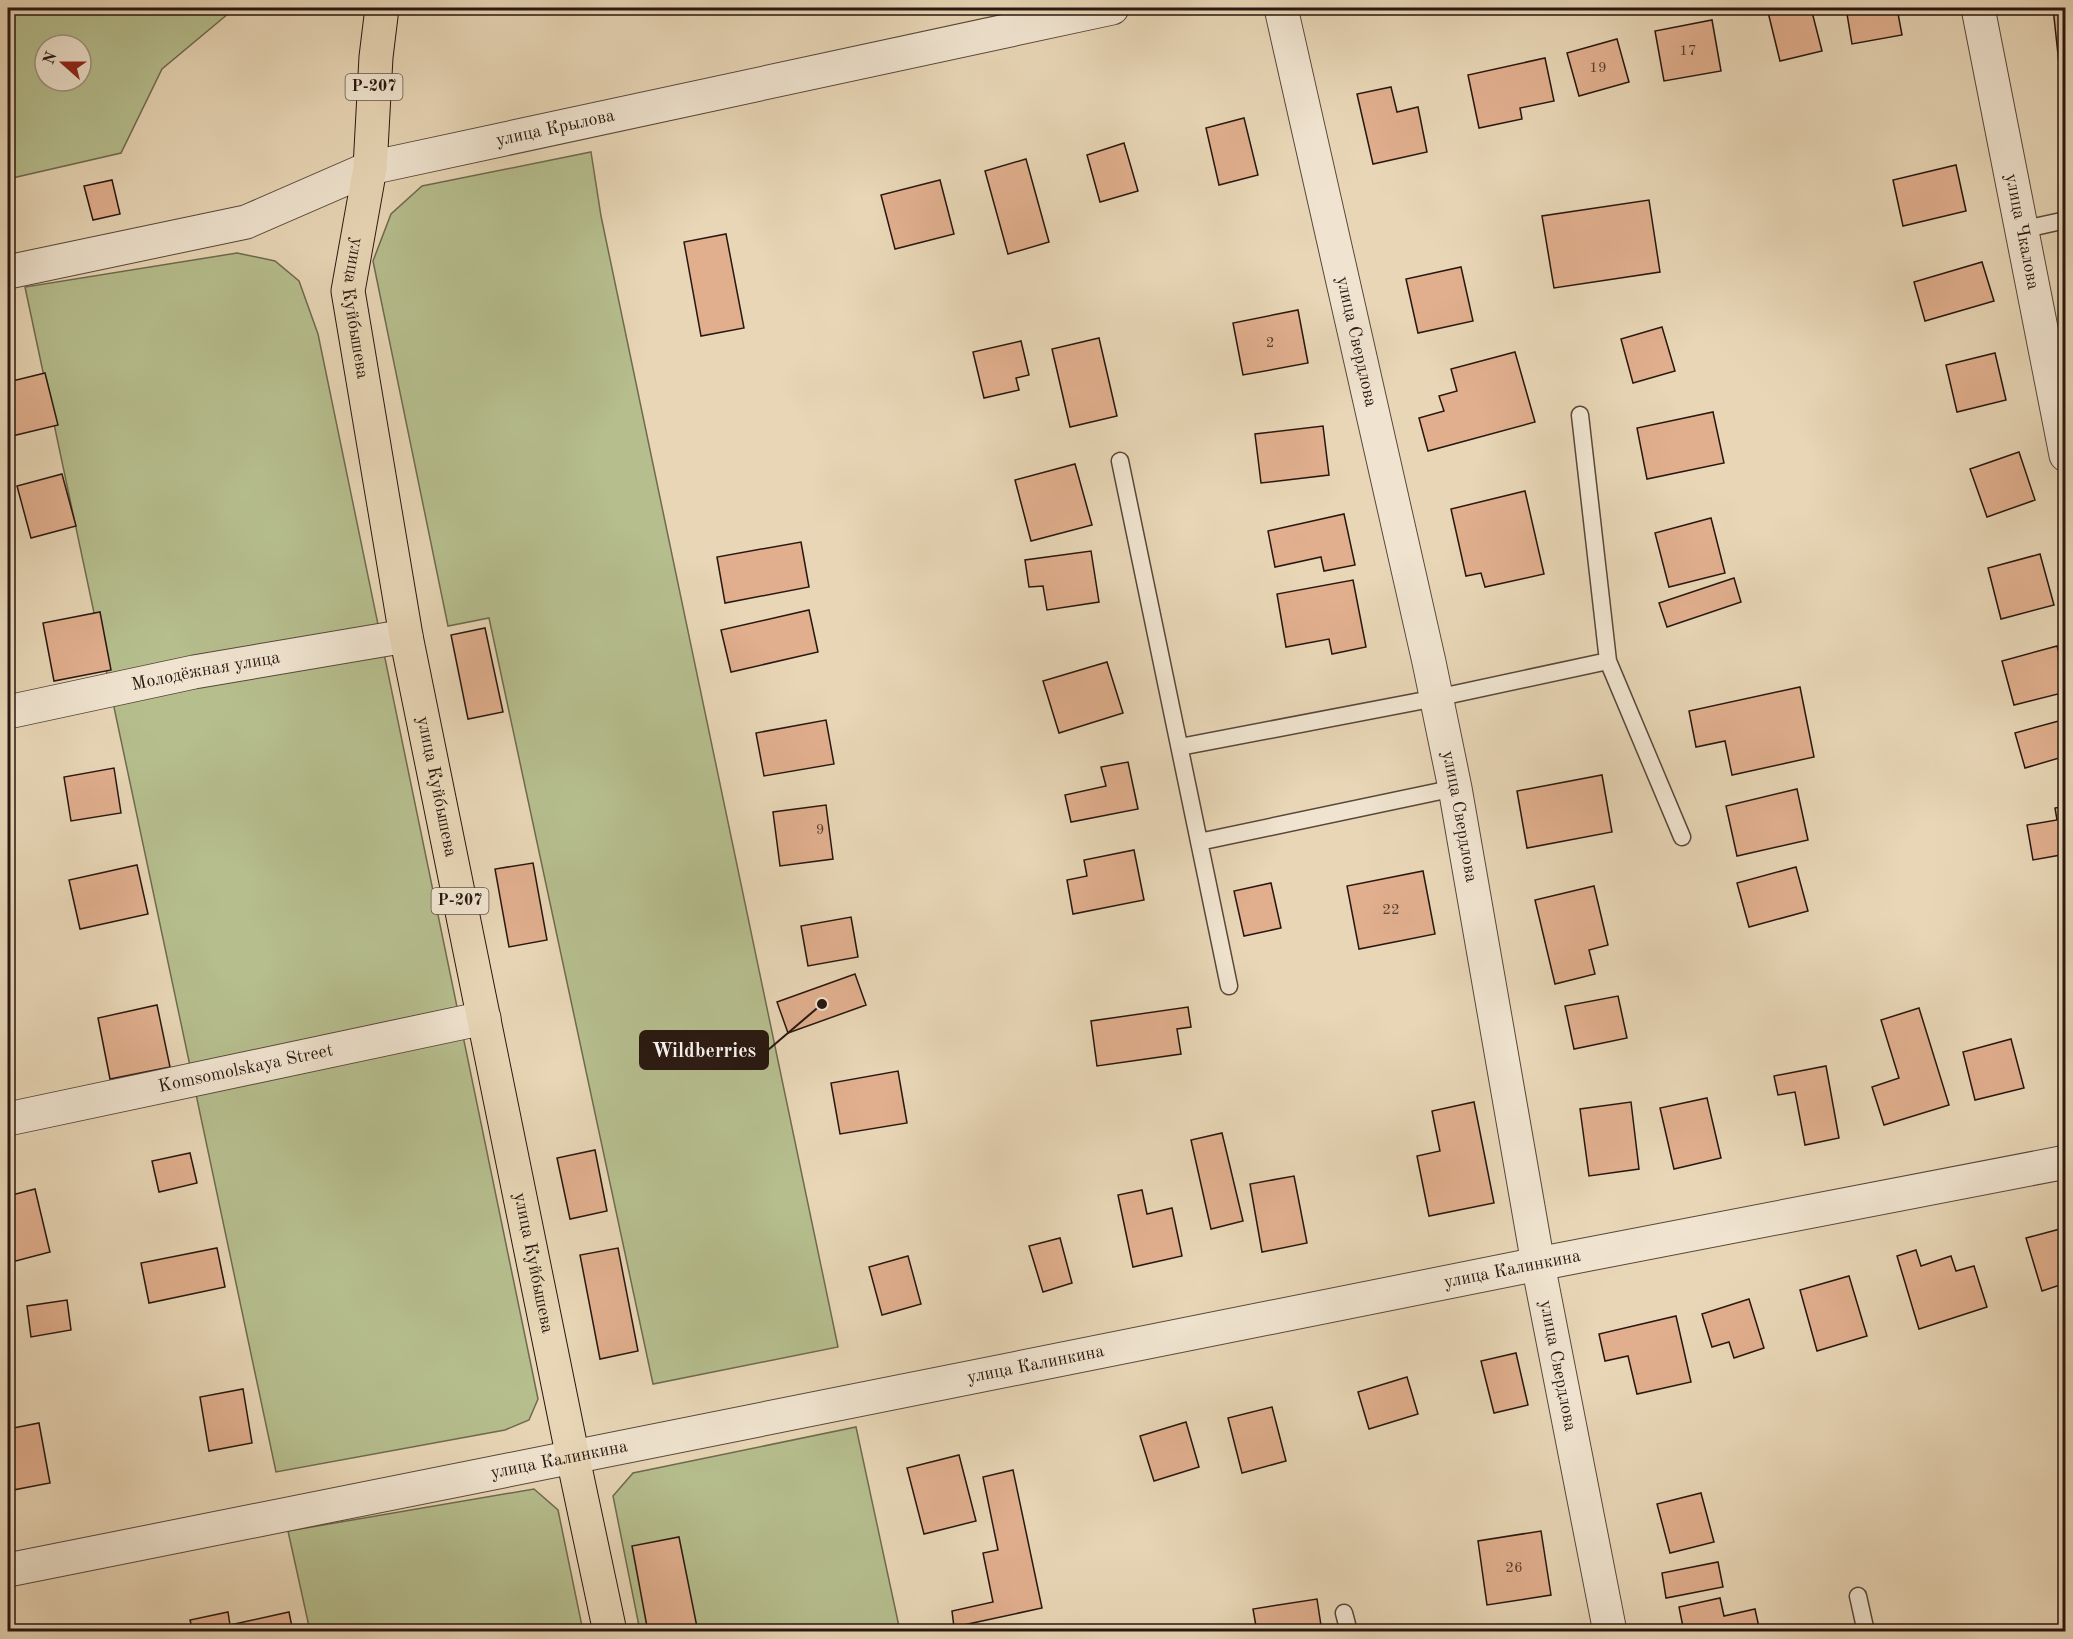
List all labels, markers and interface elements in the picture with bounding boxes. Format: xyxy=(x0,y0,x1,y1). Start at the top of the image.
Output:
north arrow xyxy=(33,33,93,93)
house number: 17 xyxy=(1679,44,1697,59)
text: N xyxy=(41,49,61,67)
house number: 19 xyxy=(1589,61,1607,76)
road number: Р-207 xyxy=(346,74,403,100)
street label: улица Крылова xyxy=(494,106,616,150)
street label: улица Чкалова xyxy=(2002,172,2042,291)
street label: улица Куйбышева xyxy=(339,236,372,380)
street label: улица Свердлова xyxy=(1333,275,1380,409)
house number: 2 xyxy=(1266,336,1274,351)
street label: Молодёжная улица xyxy=(130,649,282,694)
street label: улица Куйбышева xyxy=(414,715,460,859)
street label: улица Свердлова xyxy=(1439,749,1480,884)
house number: 9 xyxy=(816,823,824,838)
road number: Р-207 xyxy=(432,888,488,914)
house number: 22 xyxy=(1382,903,1400,918)
callout: Wildberries xyxy=(640,1031,768,1069)
street label: Komsomolskaya Street xyxy=(157,1041,335,1096)
text: Wildberries xyxy=(652,1042,756,1062)
street label: улица Куйбышева xyxy=(510,1191,556,1335)
street label: улица Калинкина xyxy=(1442,1247,1582,1292)
street label: улица Свердлова xyxy=(1536,1299,1580,1433)
street label: улица Калинкина xyxy=(966,1342,1106,1387)
street label: улица Калинкина xyxy=(489,1437,629,1482)
house number: 26 xyxy=(1505,1561,1523,1576)

